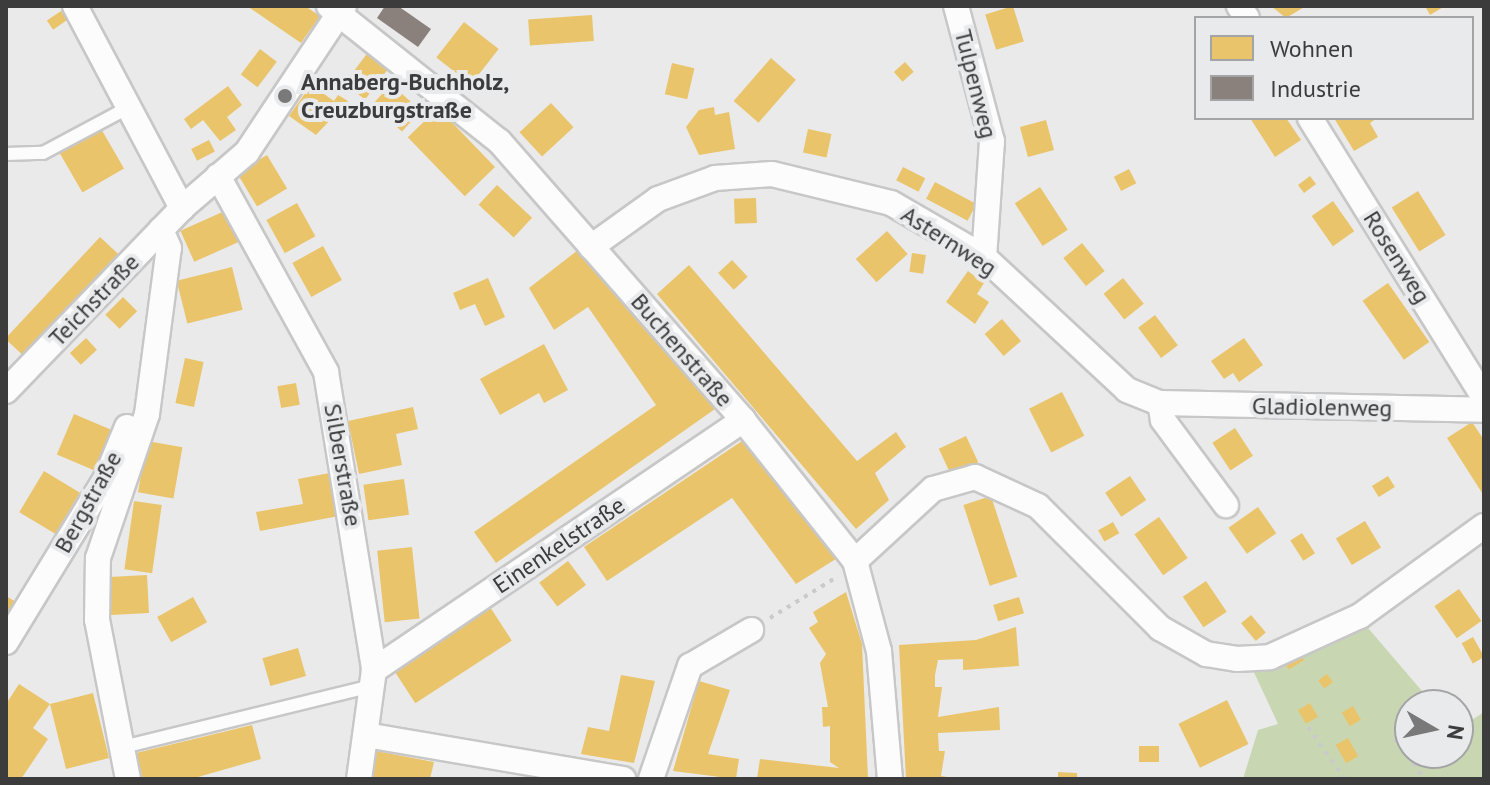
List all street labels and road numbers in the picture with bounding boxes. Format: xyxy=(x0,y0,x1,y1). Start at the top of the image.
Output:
street label: Tulpenweg xyxy=(949,27,1003,141)
street label: Asternweg xyxy=(896,200,1002,282)
street label: Rosenweg xyxy=(1357,205,1437,309)
street label: Teichstraße xyxy=(43,248,145,352)
street label: Buchenstraße xyxy=(625,287,739,413)
street label: Gladiolenweg xyxy=(1252,391,1392,423)
street label: Silberstraße xyxy=(318,401,368,529)
street label: Bergstraße xyxy=(48,446,128,558)
street label: Einenkelstraße xyxy=(488,490,630,600)

